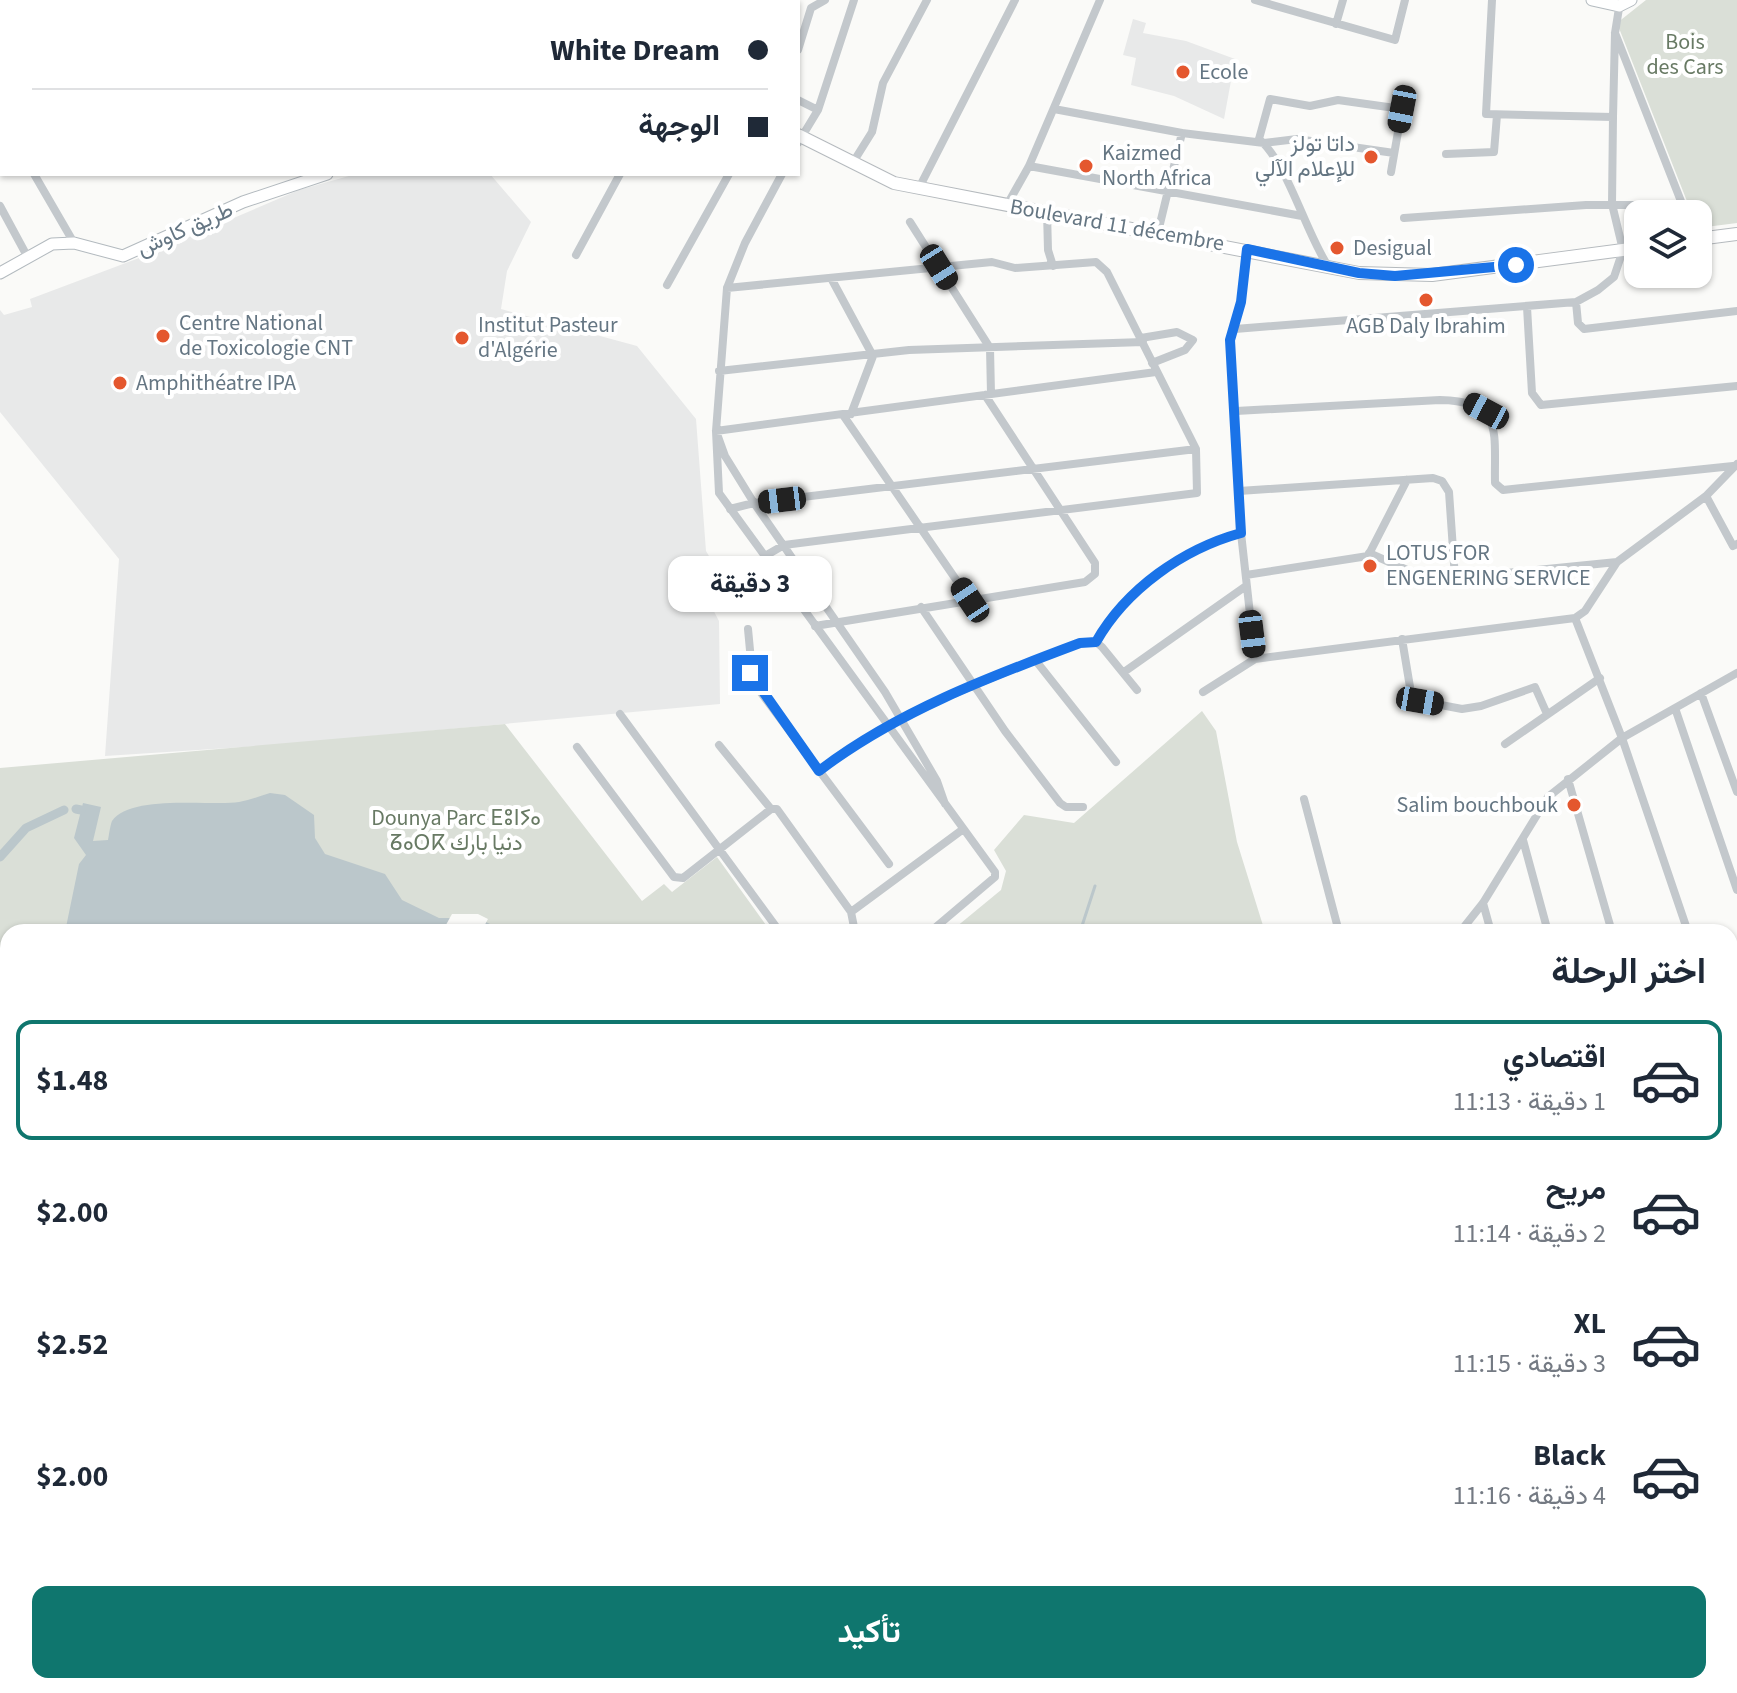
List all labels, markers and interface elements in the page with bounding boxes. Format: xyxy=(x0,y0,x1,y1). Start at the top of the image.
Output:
park label: Bois des Cars xyxy=(1646,26,1724,83)
text: White Dream xyxy=(550,29,720,72)
place label: Ecole xyxy=(1199,56,1248,88)
marker: Ecole xyxy=(1174,63,1192,81)
car xyxy=(1386,83,1418,135)
text: الوجهة xyxy=(638,104,720,147)
place label: داتا تولز للإعلام الآلي xyxy=(1255,128,1355,187)
place label: Kaizmed North Africa xyxy=(1102,137,1212,194)
marker: داتا تولز للإعلام الآلي xyxy=(1362,148,1380,166)
marker: Kaizmed North Africa xyxy=(1077,157,1095,175)
street label: Boulevard 11 décembre xyxy=(1007,190,1227,260)
street label: طريق كاوش xyxy=(132,194,238,264)
map controls xyxy=(1624,200,1712,288)
button: layers xyxy=(1624,200,1712,288)
place label: Desigual xyxy=(1353,232,1432,264)
marker: Desigual xyxy=(1328,239,1346,257)
car xyxy=(916,240,962,294)
route start xyxy=(1498,247,1534,283)
marker: AGB Daly Ibrahim xyxy=(1417,291,1435,309)
place label: Centre National de Toxicologie CNT xyxy=(179,307,353,364)
place label: Institut Pasteur d'Algérie xyxy=(478,309,618,366)
place label: AGB Daly Ibrahim xyxy=(1346,310,1506,342)
marker: Centre National de Toxicologie CNT xyxy=(154,327,172,345)
marker: Institut Pasteur d'Algérie xyxy=(453,329,471,347)
place label: Amphithéatre IPA xyxy=(136,367,296,399)
marker: Amphithéatre IPA xyxy=(111,374,129,392)
car xyxy=(1459,389,1513,433)
car xyxy=(757,485,807,515)
place label: LOTUS FOR ENGENERING SERVICE xyxy=(1386,537,1591,594)
callout: 3 دقيقة xyxy=(668,557,832,613)
marker: LOTUS FOR ENGENERING SERVICE xyxy=(1361,557,1379,575)
text: 3 دقيقة xyxy=(710,565,790,602)
car xyxy=(947,573,993,627)
car xyxy=(1237,609,1267,659)
route end xyxy=(732,655,768,691)
car xyxy=(1394,685,1446,717)
place label: Salim bouchbouk xyxy=(1396,789,1558,821)
marker: Salim bouchbouk xyxy=(1565,796,1583,814)
park label: Dounya Parc ⴹⵓⵏⵢⴰ ⵒⴰⵔⴽ دنيا بارك xyxy=(371,802,541,859)
text: اختر الرحلة xyxy=(1551,946,1706,997)
text: اقتصادي xyxy=(1503,1036,1606,1079)
icon: car xyxy=(1630,1044,1702,1116)
text: $1.48 xyxy=(36,1059,108,1102)
text: 1 دقيقة · 11:13 xyxy=(1453,1083,1606,1120)
text: مريح xyxy=(1546,1168,1606,1211)
icon: car xyxy=(1630,1176,1702,1248)
text: $2.00 xyxy=(36,1191,108,1234)
text: 2 دقيقة · 11:14 xyxy=(1453,1215,1606,1252)
text: XL xyxy=(1573,1302,1606,1345)
icon: car xyxy=(1630,1308,1702,1380)
text: $2.52 xyxy=(36,1323,108,1366)
text: 3 دقيقة · 11:15 xyxy=(1453,1345,1606,1382)
text: Black xyxy=(1533,1434,1606,1477)
icon: car xyxy=(1630,1440,1702,1512)
text: $2.00 xyxy=(36,1455,108,1498)
text: 4 دقيقة · 11:16 xyxy=(1453,1477,1606,1514)
button: تأكيد xyxy=(32,1586,1706,1678)

